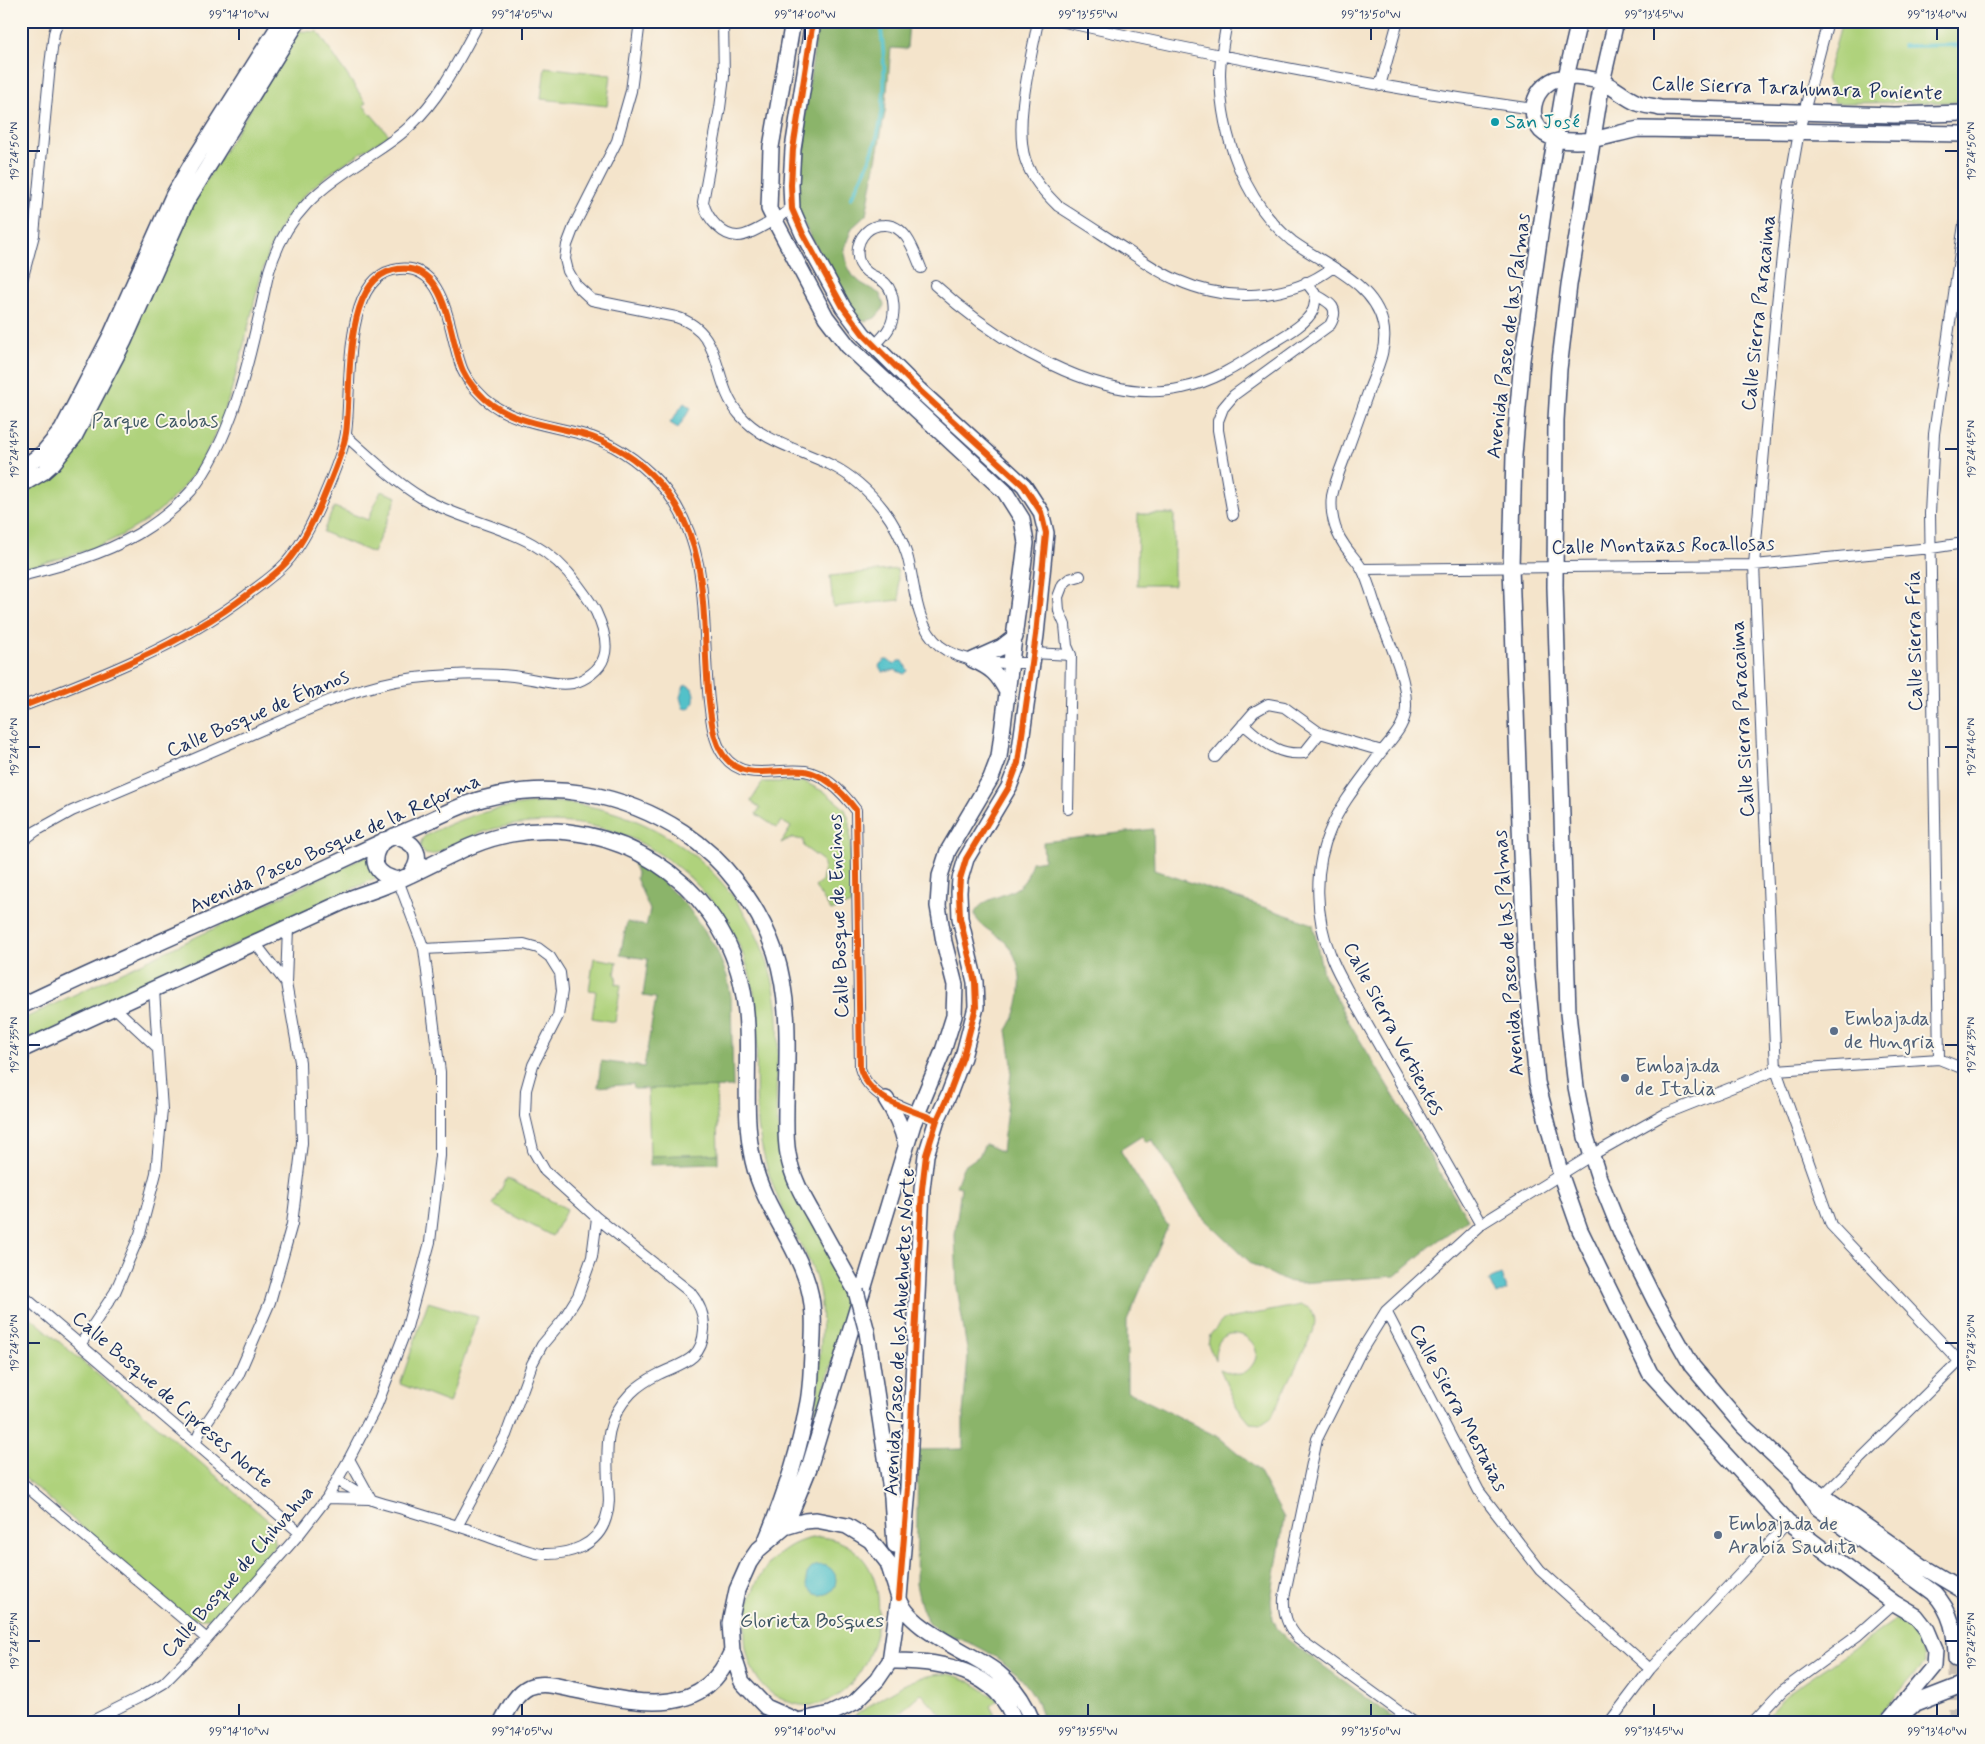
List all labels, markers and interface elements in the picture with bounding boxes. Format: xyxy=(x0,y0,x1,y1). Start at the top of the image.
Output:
text: 99°14'10"W xyxy=(209,7,269,23)
text: 99°14'05"W xyxy=(492,7,552,23)
text: 99°14'00"W xyxy=(774,7,836,23)
text: 99°13'55"W xyxy=(1059,7,1118,23)
text: 99°13'50"W xyxy=(1341,7,1401,23)
text: 99°13'45"W xyxy=(1625,7,1683,23)
text: 99°13'40"W xyxy=(1907,7,1967,23)
street label: Calle Sierra Tarahumara Poniente xyxy=(1651,70,1943,108)
place label: San José xyxy=(1505,109,1580,136)
marker: San José xyxy=(1489,116,1501,128)
text: 19°24'50"N xyxy=(7,122,23,180)
text: 19°24'50"N xyxy=(1964,122,1980,180)
street label: Avenida Paseo de las Palmas xyxy=(1481,212,1537,460)
street label: Calle Sierra Paracaima xyxy=(1735,214,1783,412)
park label: Parque Caobas xyxy=(92,408,219,435)
text: 19°24'45"N xyxy=(7,420,23,478)
text: 19°24'45"N xyxy=(1964,420,1980,478)
street label: Calle Montañas Rocallosas xyxy=(1551,531,1775,561)
street label: Calle Sierra Fría xyxy=(1900,570,1930,712)
street label: Calle Sierra Paracaima xyxy=(1724,620,1762,818)
street label: Calle Bosque de Ébanos xyxy=(163,663,354,765)
text: 19°24'40"N xyxy=(7,718,23,776)
text: 19°24'40"N xyxy=(1964,718,1980,776)
street label: Avenida Paseo Bosque de la Reforma xyxy=(185,767,486,922)
street label: Calle Bosque de Encinos xyxy=(822,813,856,1019)
street label: Avenida Paseo de las Palmas xyxy=(1487,829,1531,1077)
street label: Calle Sierra Vertientes xyxy=(1336,938,1450,1121)
place label: Embajada de Hungria xyxy=(1844,1006,1935,1056)
text: 19°24'35"N xyxy=(7,1017,23,1073)
text: 19°24'35"N xyxy=(1964,1017,1980,1073)
marker: Embajada de Hungria xyxy=(1828,1025,1840,1037)
place label: Embajada de Italia xyxy=(1635,1053,1721,1103)
marker: Embajada de Italia xyxy=(1619,1072,1631,1084)
street label: Avenida Paseo de los Ahuehuetes Norte xyxy=(878,1167,922,1497)
street label: Calle Bosque de Cipreses Norte xyxy=(66,1305,278,1495)
text: 19°24'30"N xyxy=(7,1315,23,1371)
text: 19°24'30"N xyxy=(1964,1315,1980,1371)
street label: Calle Sierra Mestañas xyxy=(1402,1319,1514,1497)
street label: Calle Bosque de Chihuahua xyxy=(155,1480,321,1664)
place label: Embajada de Arabia Saudita xyxy=(1728,1511,1857,1561)
marker: Embajada de Arabia Saudita xyxy=(1712,1529,1724,1541)
park label: Glorieta Bosques xyxy=(740,1608,884,1635)
text: 19°24'25"N xyxy=(7,1613,23,1669)
text: 19°24'25"N xyxy=(1964,1613,1980,1669)
text: 99°14'10"W xyxy=(209,1724,269,1740)
text: 99°14'05"W xyxy=(492,1724,552,1740)
text: 99°14'00"W xyxy=(774,1724,836,1740)
text: 99°13'55"W xyxy=(1059,1724,1118,1740)
text: 99°13'50"W xyxy=(1341,1724,1401,1740)
text: 99°13'45"W xyxy=(1625,1724,1683,1740)
text: 99°13'40"W xyxy=(1907,1724,1967,1740)

